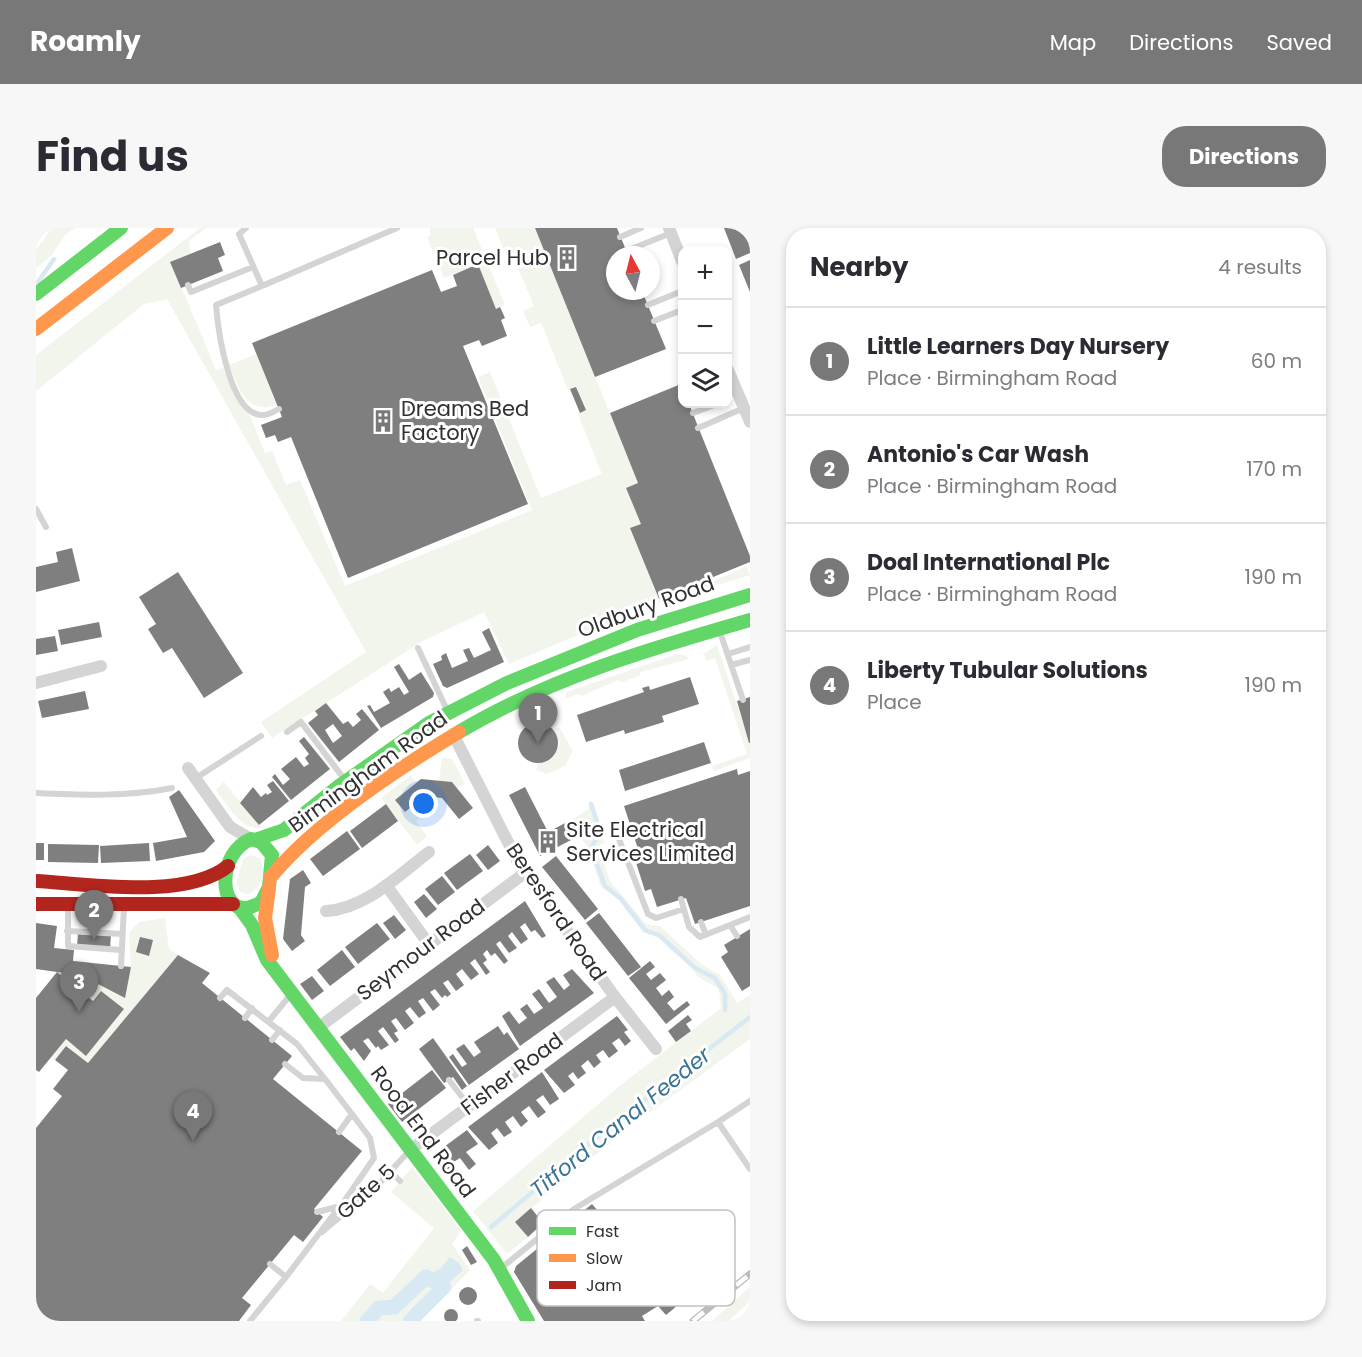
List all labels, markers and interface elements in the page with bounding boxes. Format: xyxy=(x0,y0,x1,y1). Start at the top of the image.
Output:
text: Roamly xyxy=(30,22,141,61)
text: Map xyxy=(1050,28,1096,57)
text: Directions xyxy=(1129,28,1233,57)
text: Saved xyxy=(1266,28,1332,57)
button: Directions xyxy=(1162,126,1326,187)
text: Find us xyxy=(36,127,189,186)
place label: Parcel Hub xyxy=(436,243,549,272)
building icon: Parcel Hub xyxy=(554,245,580,271)
north arrow xyxy=(606,246,660,300)
map controls xyxy=(678,246,732,408)
button: + xyxy=(678,246,732,300)
text: Nearby xyxy=(810,249,908,285)
text: 4 results xyxy=(1218,253,1302,281)
button: − xyxy=(678,300,732,354)
text: Little Learners Day Nursery xyxy=(867,331,1169,362)
text: 1 xyxy=(826,347,833,375)
text: 60 m xyxy=(1251,347,1302,375)
button: layers xyxy=(678,354,732,408)
text: Place · Birmingham Road xyxy=(867,364,1117,392)
place label: Dreams Bed Factory xyxy=(401,394,529,447)
building icon: Dreams Bed Factory xyxy=(370,408,396,434)
text: Antonio's Car Wash xyxy=(867,439,1089,470)
text: 2 xyxy=(824,455,835,483)
text: 170 m xyxy=(1246,455,1302,483)
text: Place · Birmingham Road xyxy=(867,472,1117,500)
text: Doal International Plc xyxy=(867,547,1110,578)
text: 3 xyxy=(823,563,836,591)
text: 190 m xyxy=(1245,563,1302,591)
street label: Oldbury Road xyxy=(574,568,718,645)
text: Place · Birmingham Road xyxy=(867,580,1117,608)
text: Liberty Tubular Solutions xyxy=(867,655,1148,686)
text: 4 xyxy=(823,671,836,699)
text: 190 m xyxy=(1245,671,1302,699)
text: Place xyxy=(867,688,922,716)
pin: 1 xyxy=(518,694,558,743)
street label: Birmingham Road xyxy=(282,704,453,839)
your location xyxy=(409,789,438,818)
place label: Site Electrical Services Limited xyxy=(566,815,734,868)
building icon: Site Electrical Services Limited xyxy=(535,829,561,855)
street label: Beresford Road xyxy=(500,837,613,986)
pin: 2 xyxy=(74,890,114,940)
street label: Seymour Road xyxy=(351,892,491,1007)
pin: 3 xyxy=(60,962,99,1012)
street label: Fisher Road xyxy=(455,1026,569,1122)
water label: Titford Canal Feeder xyxy=(523,1039,718,1205)
street label: Rood End Road xyxy=(364,1060,483,1204)
pin: 4 xyxy=(174,1092,212,1141)
street label: Gate 5 xyxy=(330,1157,401,1226)
legend xyxy=(537,1210,735,1306)
text: Fast xyxy=(586,1220,619,1243)
text: Slow xyxy=(586,1247,623,1270)
text: Jam xyxy=(586,1274,622,1297)

